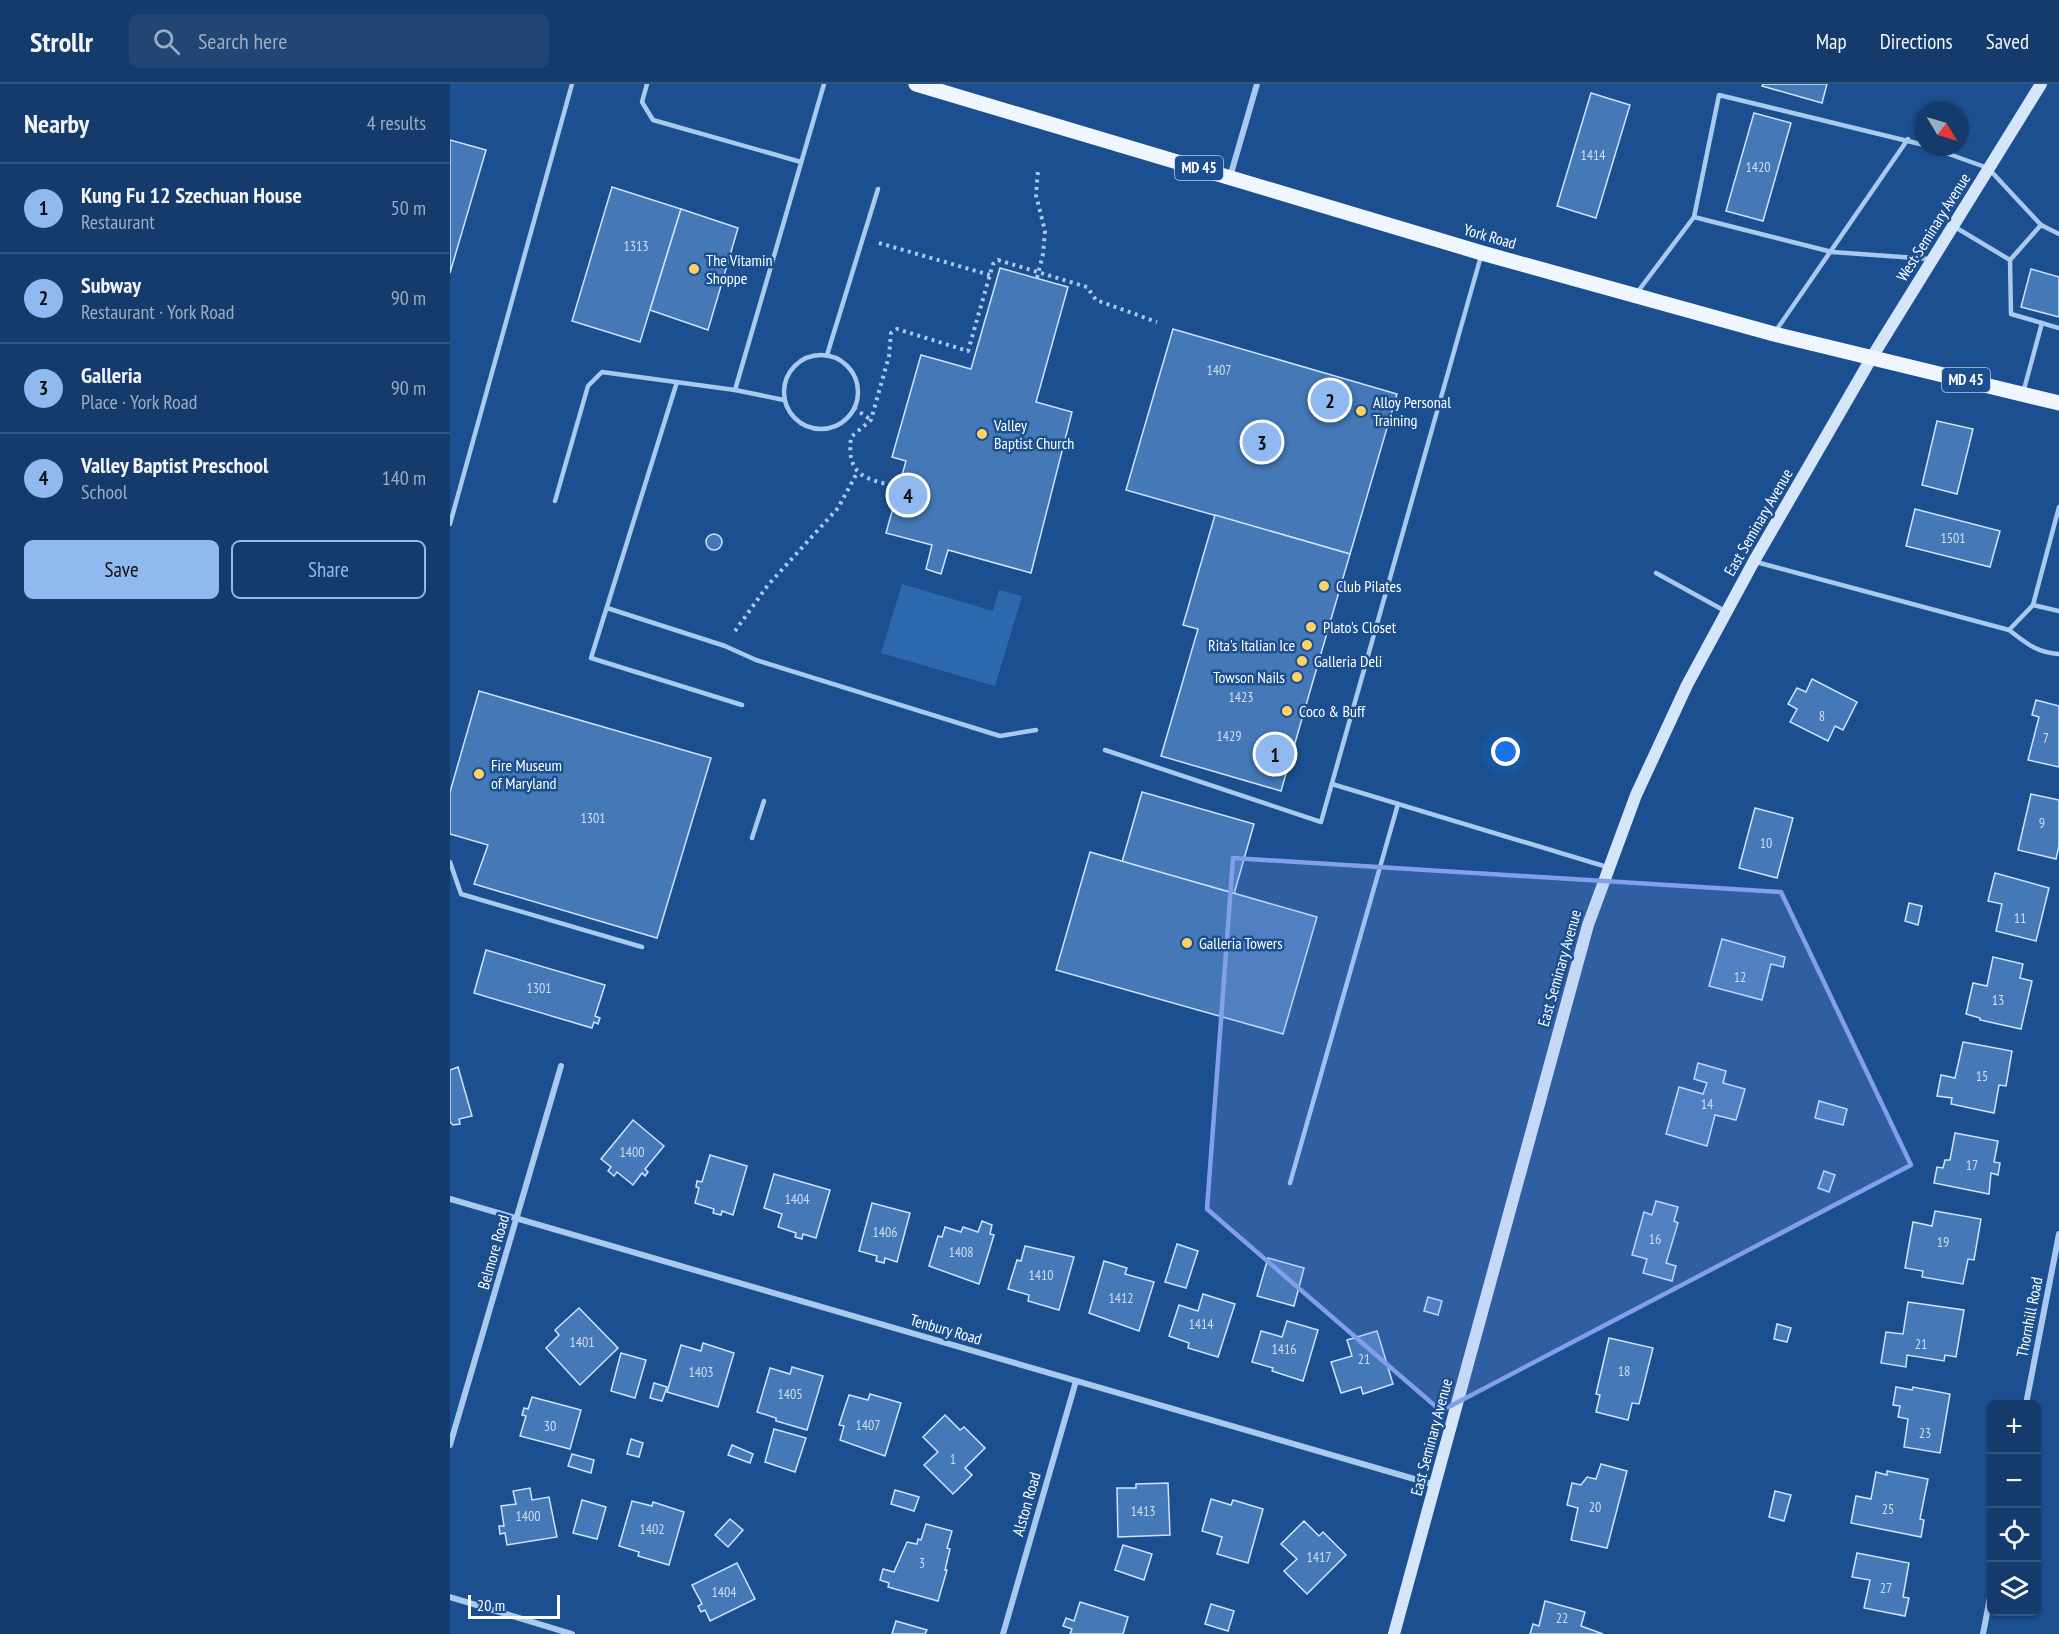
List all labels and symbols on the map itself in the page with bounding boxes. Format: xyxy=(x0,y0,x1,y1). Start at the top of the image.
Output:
north arrow xyxy=(1915,102,1969,156)
house number: 1414 xyxy=(1580,146,1606,164)
road number: MD 45 xyxy=(1175,156,1223,180)
house number: 1420 xyxy=(1745,158,1771,176)
street label: West Seminary Avenue xyxy=(1892,169,1974,285)
street label: York Road xyxy=(1461,219,1519,253)
house number: 1313 xyxy=(623,237,649,255)
place label: The Vitamin Shoppe xyxy=(706,250,772,288)
marker: The Vitamin Shoppe xyxy=(687,262,701,276)
house number: 1407 xyxy=(1206,361,1232,379)
road number: MD 45 xyxy=(1942,368,1990,392)
pin: 2 xyxy=(1310,378,1350,422)
place label: Alloy Personal Training xyxy=(1373,392,1451,430)
marker: Alloy Personal Training xyxy=(1354,404,1368,418)
place label: Valley Baptist Church xyxy=(993,415,1074,453)
pin: 3 xyxy=(1242,420,1282,464)
marker: Valley Baptist Church xyxy=(975,427,989,441)
street label: East Seminary Avenue xyxy=(1719,465,1797,579)
pin: 4 xyxy=(888,472,928,518)
house number: 1501 xyxy=(1940,529,1966,547)
place label: Club Pilates xyxy=(1336,576,1401,596)
marker: Club Pilates xyxy=(1317,579,1331,593)
place label: Plato's Closet xyxy=(1323,617,1397,637)
marker: Plato's Closet xyxy=(1304,620,1318,634)
place label: Rita's Italian Ice xyxy=(1208,635,1295,655)
marker: Rita's Italian Ice xyxy=(1300,638,1314,652)
place label: Galleria Deli xyxy=(1314,651,1382,671)
marker: Galleria Deli xyxy=(1295,654,1309,668)
place label: Towson Nails xyxy=(1213,667,1285,687)
marker: Towson Nails xyxy=(1290,670,1304,684)
house number: 1423 xyxy=(1228,688,1254,706)
place label: Coco & Buff xyxy=(1299,701,1366,721)
marker: Coco & Buff xyxy=(1280,704,1294,718)
house number: 8 xyxy=(1819,707,1825,725)
house number: 1429 xyxy=(1216,727,1242,745)
house number: 7 xyxy=(2043,729,2049,747)
pin: 1 xyxy=(1256,732,1294,776)
your location xyxy=(1491,737,1520,766)
place label: Fire Museum of Maryland xyxy=(491,755,562,793)
marker: Fire Museum of Maryland xyxy=(472,767,486,781)
house number: 1301 xyxy=(580,809,606,827)
house number: 9 xyxy=(2039,814,2045,832)
house number: 10 xyxy=(1760,834,1772,852)
street label: East Seminary Avenue xyxy=(1533,907,1585,1029)
house number: 11 xyxy=(2014,909,2026,927)
place label: Galleria Towers xyxy=(1199,933,1283,953)
marker: Galleria Towers xyxy=(1180,936,1194,950)
house number: 12 xyxy=(1734,968,1746,986)
house number: 1301 xyxy=(526,979,552,997)
house number: 13 xyxy=(1992,991,2004,1009)
house number: 15 xyxy=(1976,1067,1988,1085)
house number: 14 xyxy=(1701,1095,1714,1113)
house number: 1400 xyxy=(619,1143,645,1161)
house number: 17 xyxy=(1966,1156,1978,1174)
house number: 1404 xyxy=(784,1190,810,1208)
street label: Belmore Road xyxy=(473,1212,513,1292)
house number: 1406 xyxy=(872,1223,898,1241)
house number: 16 xyxy=(1649,1230,1661,1248)
house number: 19 xyxy=(1937,1233,1949,1251)
house number: 1408 xyxy=(948,1243,974,1261)
house number: 1410 xyxy=(1028,1266,1054,1284)
street label: Thornhill Road xyxy=(2011,1275,2047,1359)
house number: 1412 xyxy=(1108,1289,1134,1307)
street label: Tenbury Road xyxy=(908,1309,984,1349)
house number: 1414 xyxy=(1188,1315,1214,1333)
house number: 1401 xyxy=(569,1333,595,1351)
house number: 21 xyxy=(1915,1335,1927,1353)
house number: 1416 xyxy=(1271,1340,1297,1358)
house number: 21 xyxy=(1358,1350,1370,1368)
house number: 18 xyxy=(1618,1362,1630,1380)
house number: 1403 xyxy=(688,1363,714,1381)
street label: East Seminary Avenue xyxy=(1406,1376,1456,1498)
house number: 1405 xyxy=(777,1385,803,1403)
house number: 1407 xyxy=(855,1416,881,1434)
house number: 30 xyxy=(544,1417,556,1435)
house number: 23 xyxy=(1919,1424,1931,1442)
house number: 1 xyxy=(950,1450,956,1468)
street label: Alston Road xyxy=(1007,1470,1045,1538)
house number: 20 xyxy=(1589,1498,1601,1516)
house number: 25 xyxy=(1882,1500,1894,1518)
house number: 1413 xyxy=(1130,1502,1156,1520)
house number: 1400 xyxy=(515,1507,541,1525)
house number: 1402 xyxy=(639,1520,665,1538)
house number: 1417 xyxy=(1306,1548,1332,1566)
house number: 3 xyxy=(919,1554,925,1572)
house number: 27 xyxy=(1880,1579,1892,1597)
house number: 1404 xyxy=(711,1583,737,1601)
scale bar xyxy=(468,1592,560,1620)
house number: 22 xyxy=(1556,1609,1568,1627)

